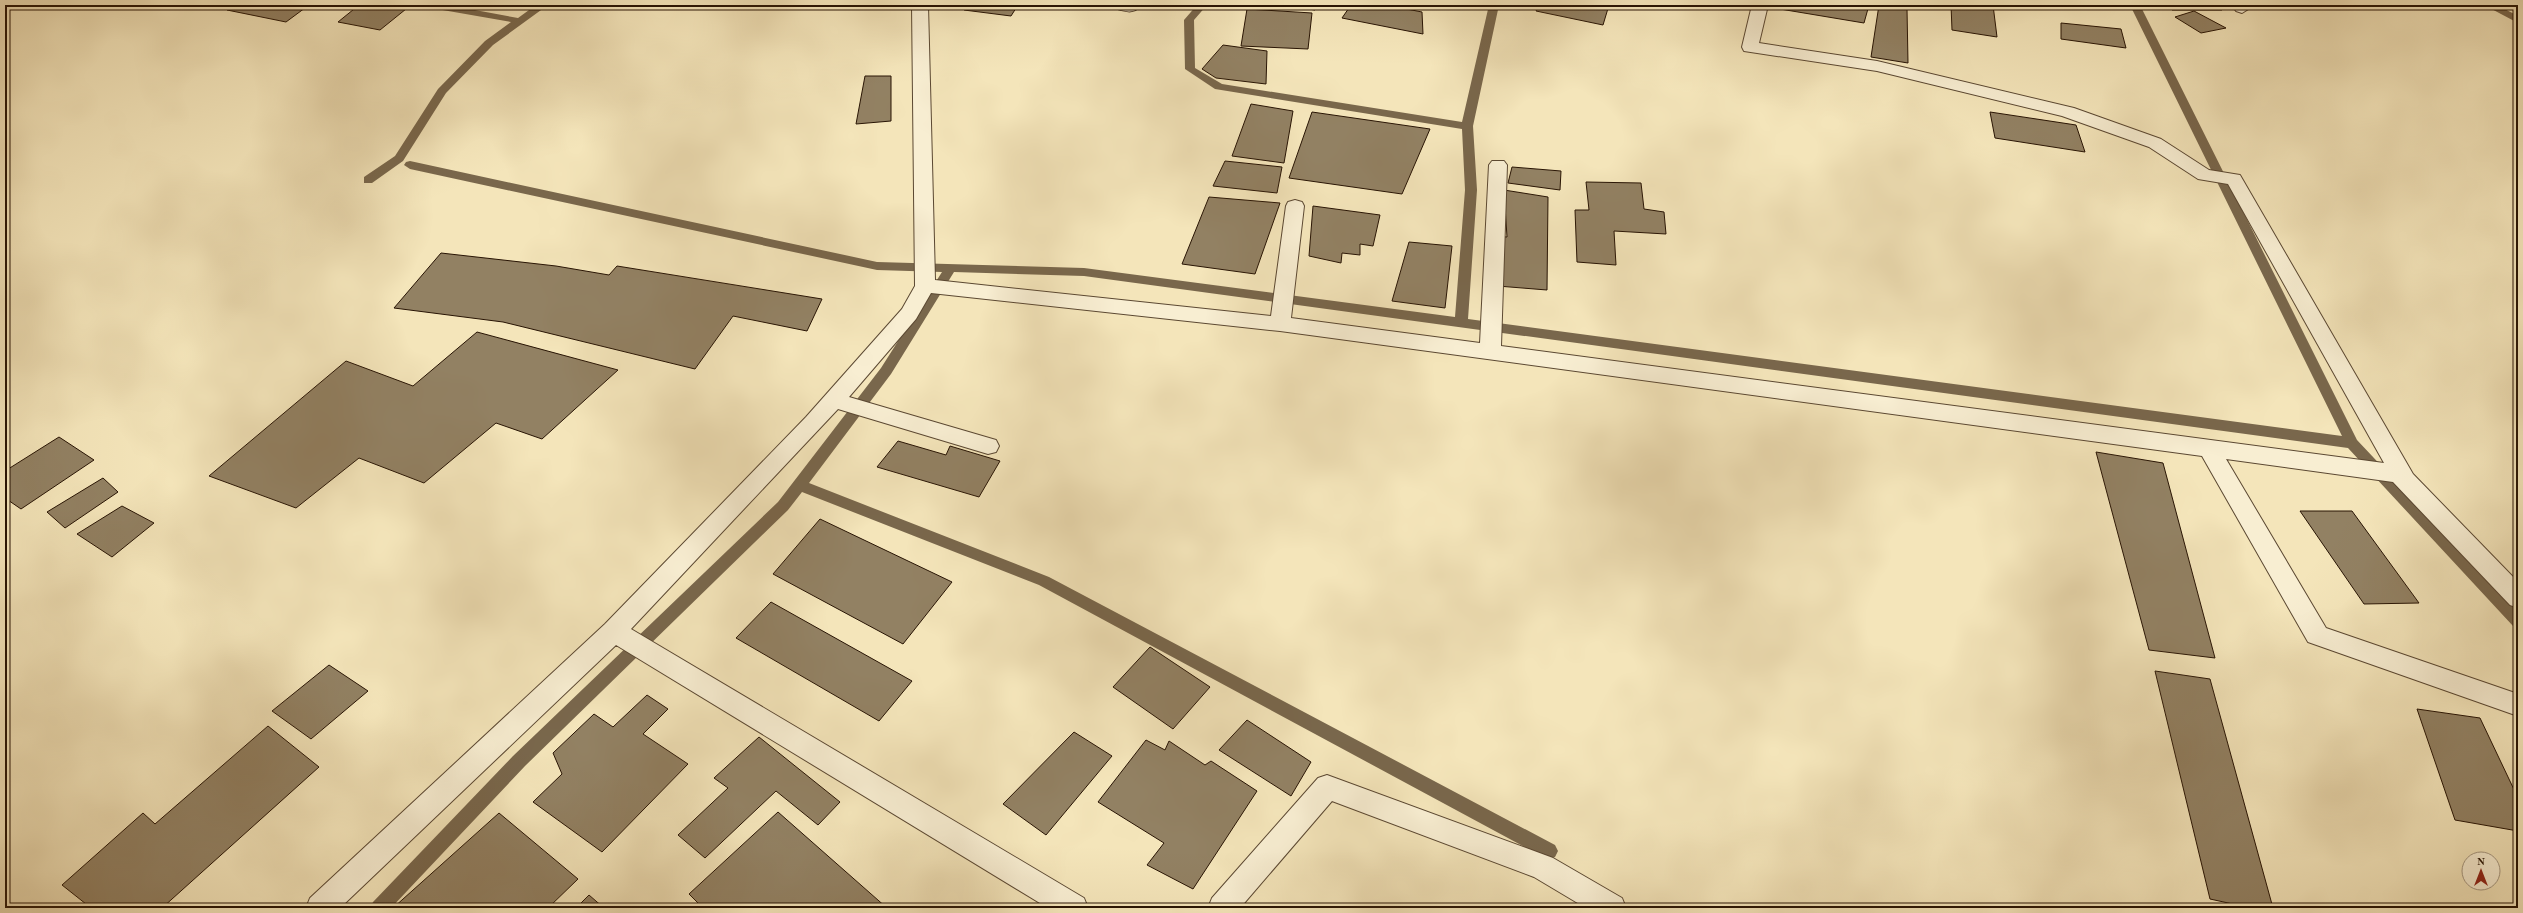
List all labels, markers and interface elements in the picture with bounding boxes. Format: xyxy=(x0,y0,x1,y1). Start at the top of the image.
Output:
north arrow xyxy=(2461,851,2501,891)
text: N xyxy=(2477,857,2486,868)

